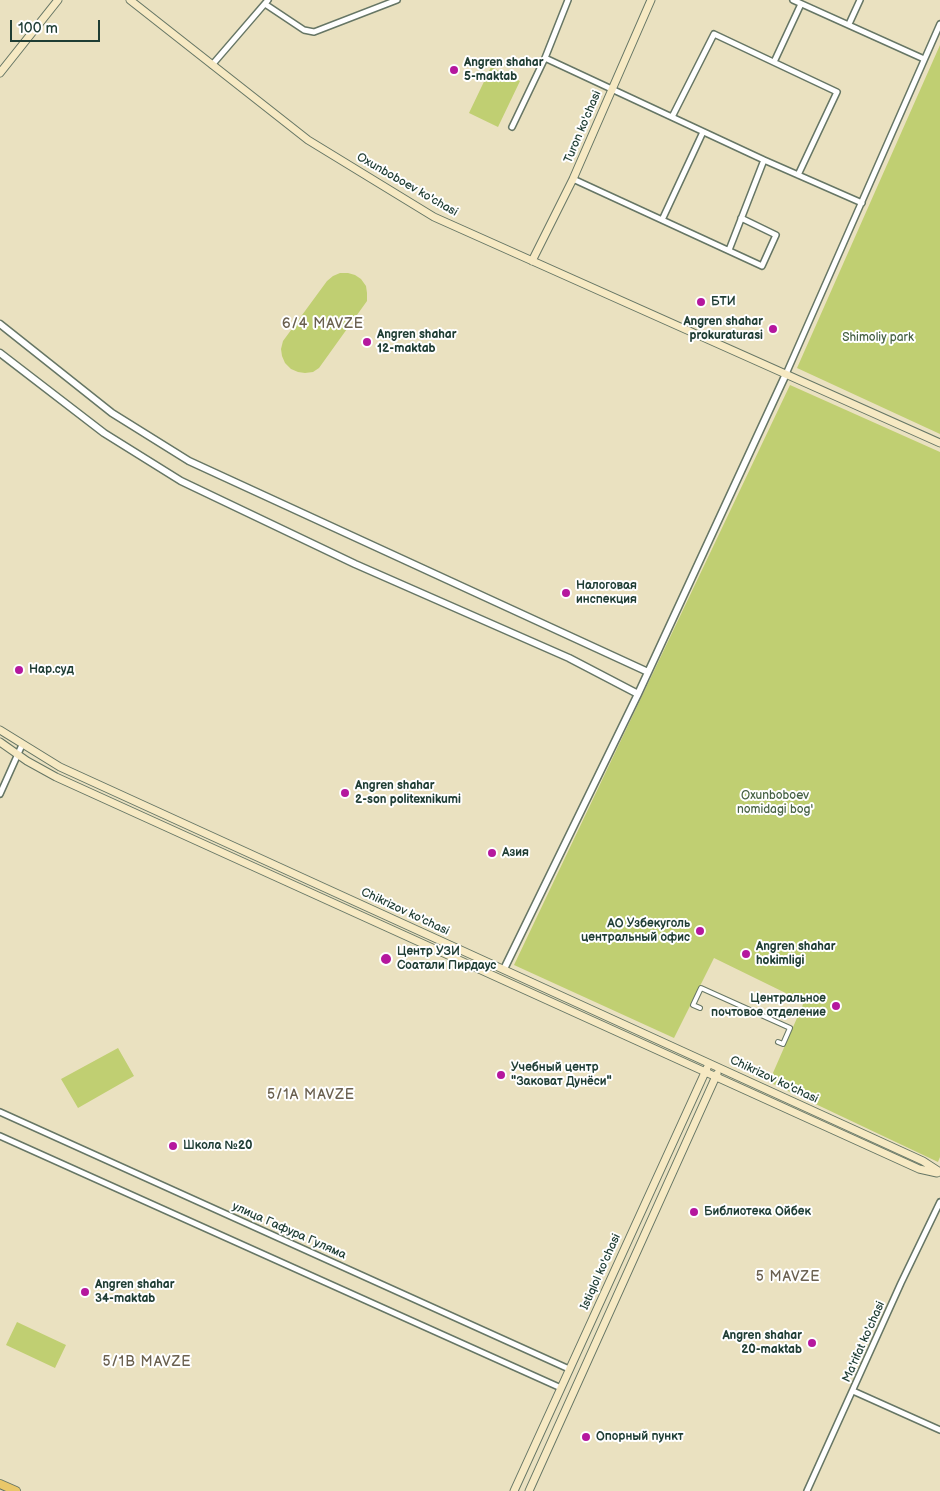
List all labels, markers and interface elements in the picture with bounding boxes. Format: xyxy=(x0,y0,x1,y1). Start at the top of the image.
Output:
scale bar xyxy=(12,10,102,42)
text: 100 m xyxy=(18,19,58,38)
place label: Angren shahar 5-maktab xyxy=(464,56,544,84)
marker: Angren shahar 5-maktab xyxy=(448,64,460,76)
street label: Turon ko'chasi xyxy=(561,89,605,165)
street label: Oxunboboev ko'chasi xyxy=(354,150,460,220)
place label: БТИ xyxy=(711,295,736,309)
marker: БТИ xyxy=(695,296,707,308)
place label: Angren shahar prokuraturasi xyxy=(683,315,763,343)
district label: 6/4 MAVZE xyxy=(281,316,365,332)
marker: Angren shahar prokuraturasi xyxy=(767,323,779,335)
place label: Angren shahar 12-maktab xyxy=(377,328,457,356)
park label: Shimoliy park xyxy=(842,331,914,345)
marker: Angren shahar 12-maktab xyxy=(361,336,373,348)
place label: Налоговая инспекция xyxy=(576,579,637,607)
marker: Налоговая инспекция xyxy=(560,587,572,599)
place label: Нар.суд xyxy=(29,663,74,677)
marker: Нар.суд xyxy=(13,664,25,676)
place label: Angren shahar 2-son politexnikumi xyxy=(355,779,461,807)
marker: Angren shahar 2-son politexnikumi xyxy=(339,787,351,799)
park label: Oxunboboev nomidagi bog' xyxy=(737,789,813,817)
place label: Азия xyxy=(502,846,529,860)
marker: Азия xyxy=(486,847,498,859)
street label: Chikrizov ko'chasi xyxy=(359,885,451,939)
place label: АО Узбекуголь центральный офис xyxy=(581,917,690,945)
marker: АО Узбекуголь центральный офис xyxy=(694,925,706,937)
place label: Angren shahar hokimligi xyxy=(756,940,836,968)
place label: Центр УЗИ Соатали Пирдаус xyxy=(397,945,496,973)
marker: Angren shahar hokimligi xyxy=(740,948,752,960)
marker: Центр УЗИ Соатали Пирдаус xyxy=(379,952,393,966)
place label: Центральное почтовое отделение xyxy=(711,992,826,1020)
marker: Центральное почтовое отделение xyxy=(830,1000,842,1012)
street label: Chikrizov ko'chasi xyxy=(728,1053,820,1107)
place label: Учебный центр "Заковат Дунёси" xyxy=(511,1061,612,1089)
marker: Учебный центр "Заковат Дунёси" xyxy=(495,1069,507,1081)
district label: 5/1A MAVZE xyxy=(266,1087,356,1103)
place label: Школа №20 xyxy=(183,1139,252,1153)
marker: Школа №20 xyxy=(167,1140,179,1152)
street label: улица Гафура Гуляма xyxy=(230,1199,348,1263)
place label: Библиотека Ойбек xyxy=(704,1205,811,1219)
marker: Библиотека Ойбек xyxy=(688,1206,700,1218)
street label: Istiqlol ko'chasi xyxy=(578,1232,624,1312)
district label: 5 MAVZE xyxy=(755,1269,821,1285)
place label: Angren shahar 34-maktab xyxy=(95,1278,175,1306)
marker: Angren shahar 34-maktab xyxy=(79,1286,91,1298)
street label: Ma'rifat ko'chasi xyxy=(840,1299,888,1385)
place label: Angren shahar 20-maktab xyxy=(722,1329,802,1357)
marker: Angren shahar 20-maktab xyxy=(806,1337,818,1349)
district label: 5/1B MAVZE xyxy=(101,1354,193,1370)
place label: Опорный пункт xyxy=(596,1430,683,1444)
marker: Опорный пункт xyxy=(580,1431,592,1443)

